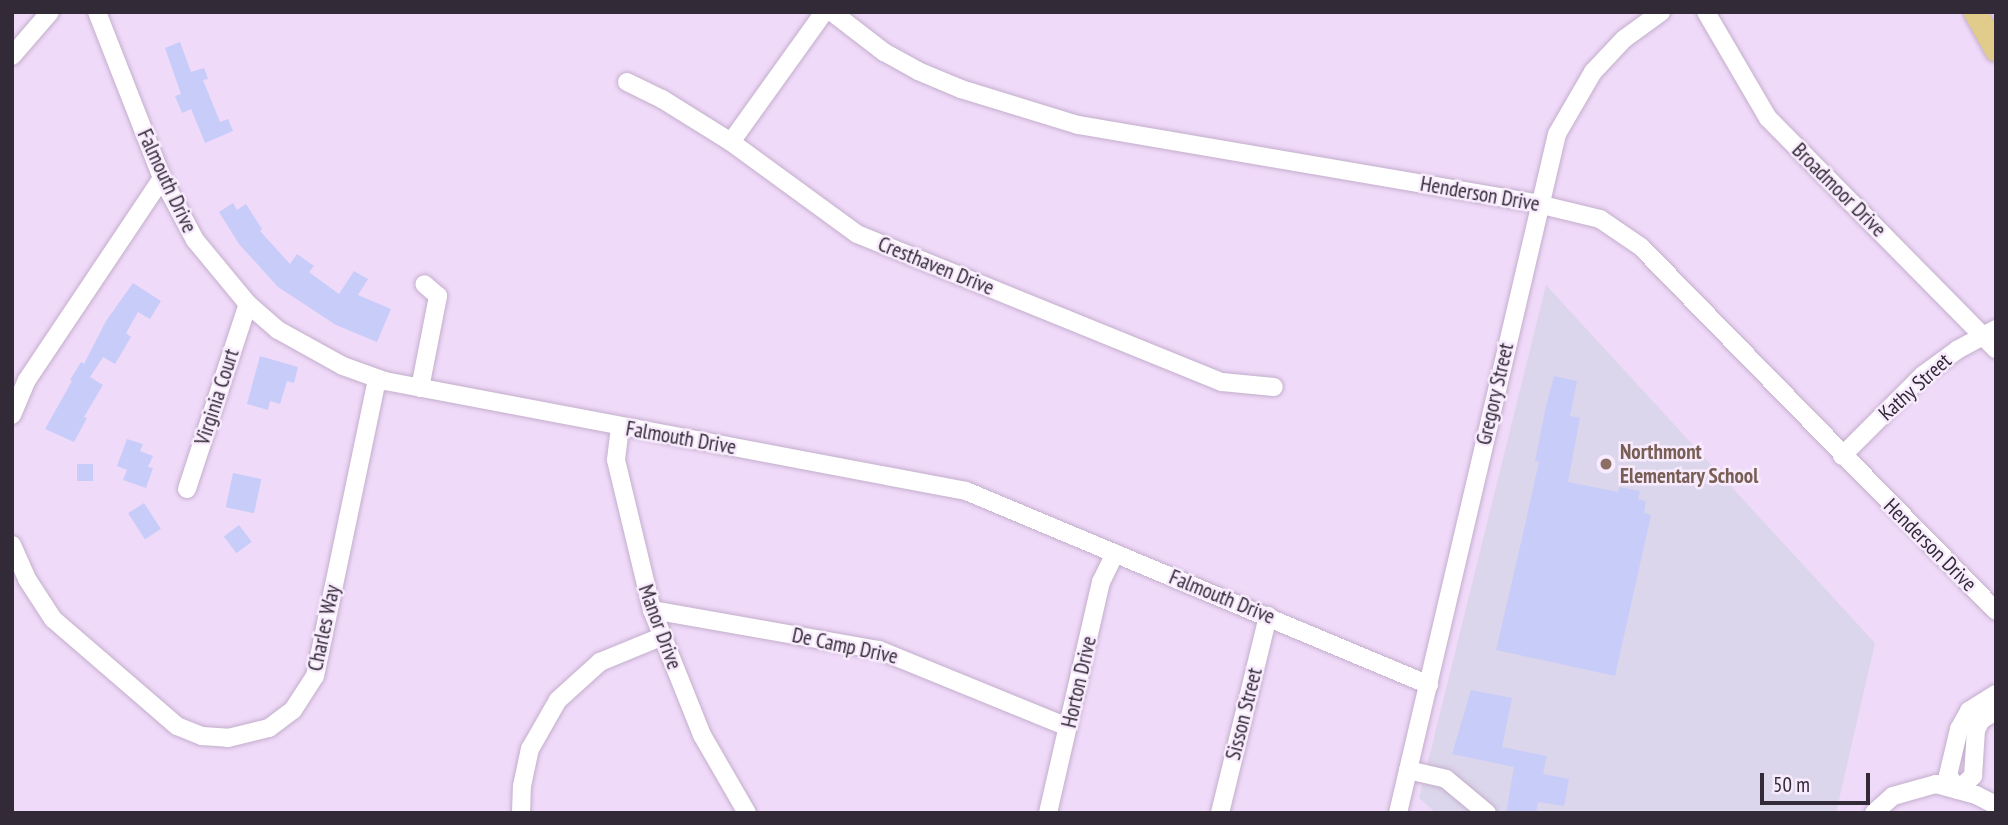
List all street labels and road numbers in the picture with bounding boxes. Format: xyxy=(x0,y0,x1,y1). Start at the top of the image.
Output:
street label: Falmouth Drive xyxy=(132,125,202,237)
street label: Broadmoor Drive xyxy=(1787,138,1891,242)
street label: Henderson Drive xyxy=(1418,171,1542,217)
street label: Cresthaven Drive xyxy=(874,231,998,301)
street label: Gregory Street xyxy=(1471,340,1519,448)
street label: Virginia Court xyxy=(190,346,244,448)
street label: Kathy Street xyxy=(1873,348,1957,426)
street label: Falmouth Drive xyxy=(624,416,738,460)
street label: Henderson Drive xyxy=(1878,493,1982,597)
street label: Falmouth Drive xyxy=(1166,564,1278,630)
street label: Manor Drive xyxy=(633,581,687,673)
street label: Charles Way xyxy=(303,582,345,674)
street label: De Camp Drive xyxy=(790,623,900,669)
street label: Horton Drive xyxy=(1056,634,1102,730)
street label: Sisson Street xyxy=(1220,665,1268,763)

